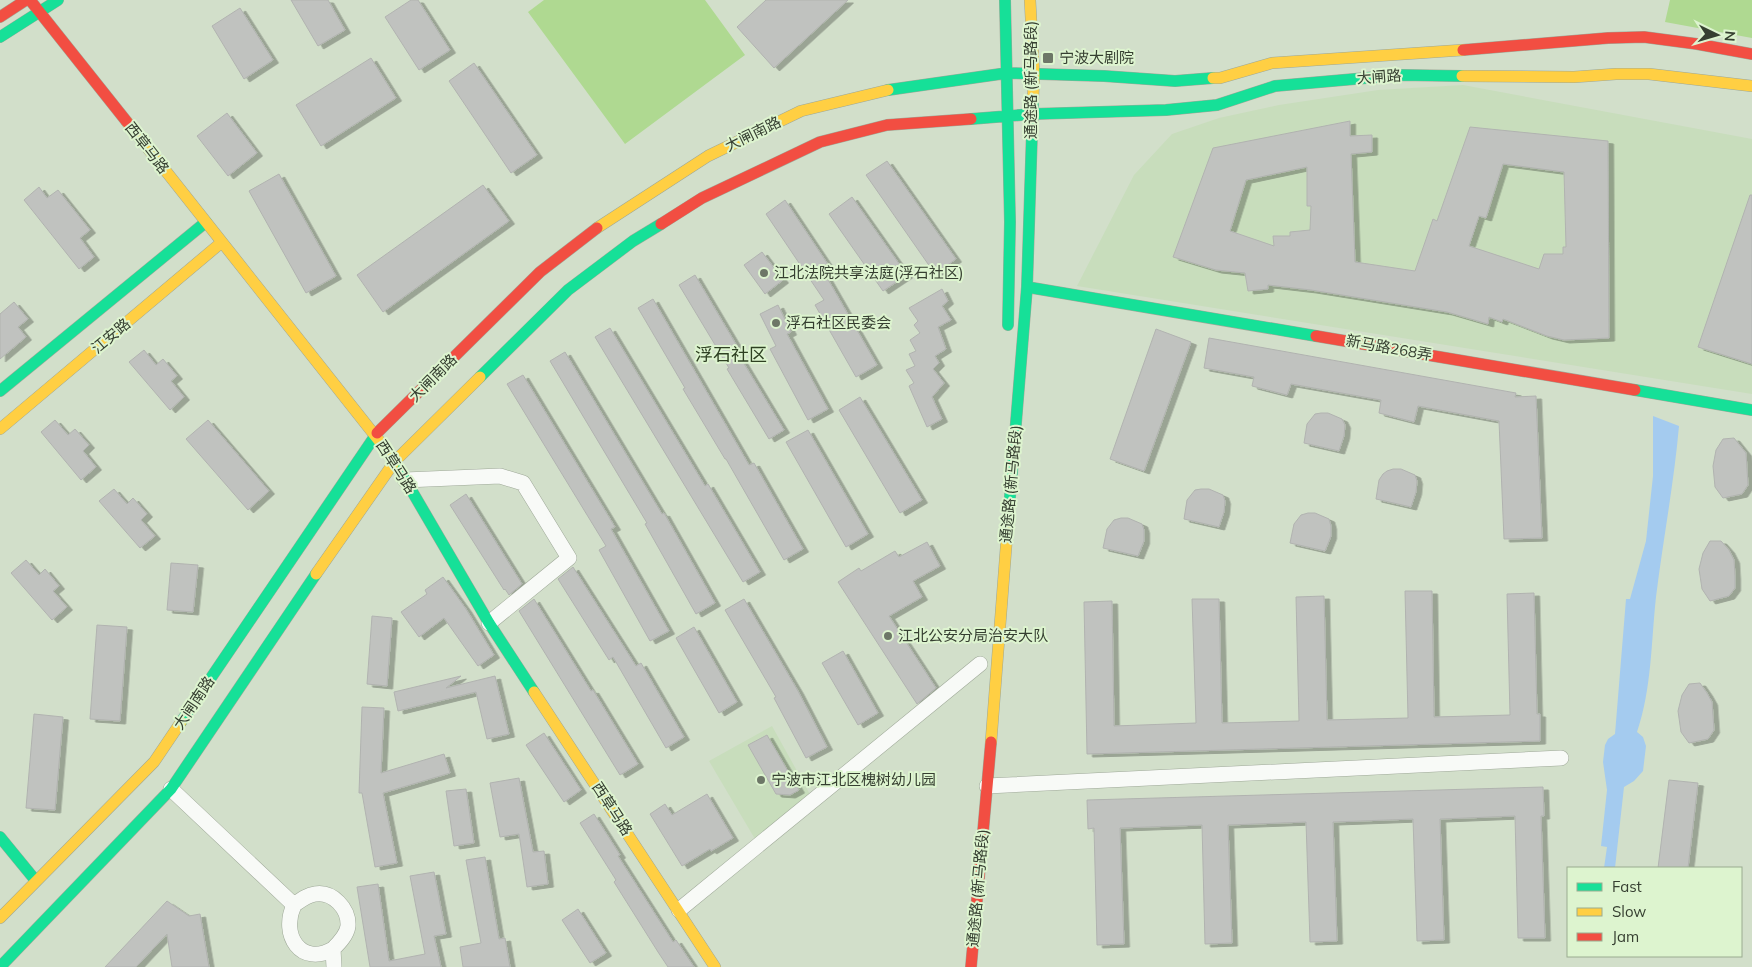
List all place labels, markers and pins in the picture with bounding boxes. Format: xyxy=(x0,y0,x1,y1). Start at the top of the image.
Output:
place label: 宁波大剧院 xyxy=(1059,48,1134,67)
marker: 宁波大剧院 xyxy=(1041,51,1055,65)
place label: 江北法院共享法庭(浮石社区) xyxy=(774,263,964,282)
marker: 江北法院共享法庭(浮石社区) xyxy=(758,267,770,279)
place label: 浮石社区民委会 xyxy=(786,313,891,332)
marker: 浮石社区民委会 xyxy=(770,317,782,329)
place label: 江北公安分局治安大队 xyxy=(898,626,1048,645)
marker: 江北公安分局治安大队 xyxy=(882,630,894,642)
place label: 宁波市江北区槐树幼儿园 xyxy=(771,770,936,789)
marker: 宁波市江北区槐树幼儿园 xyxy=(755,774,767,786)

